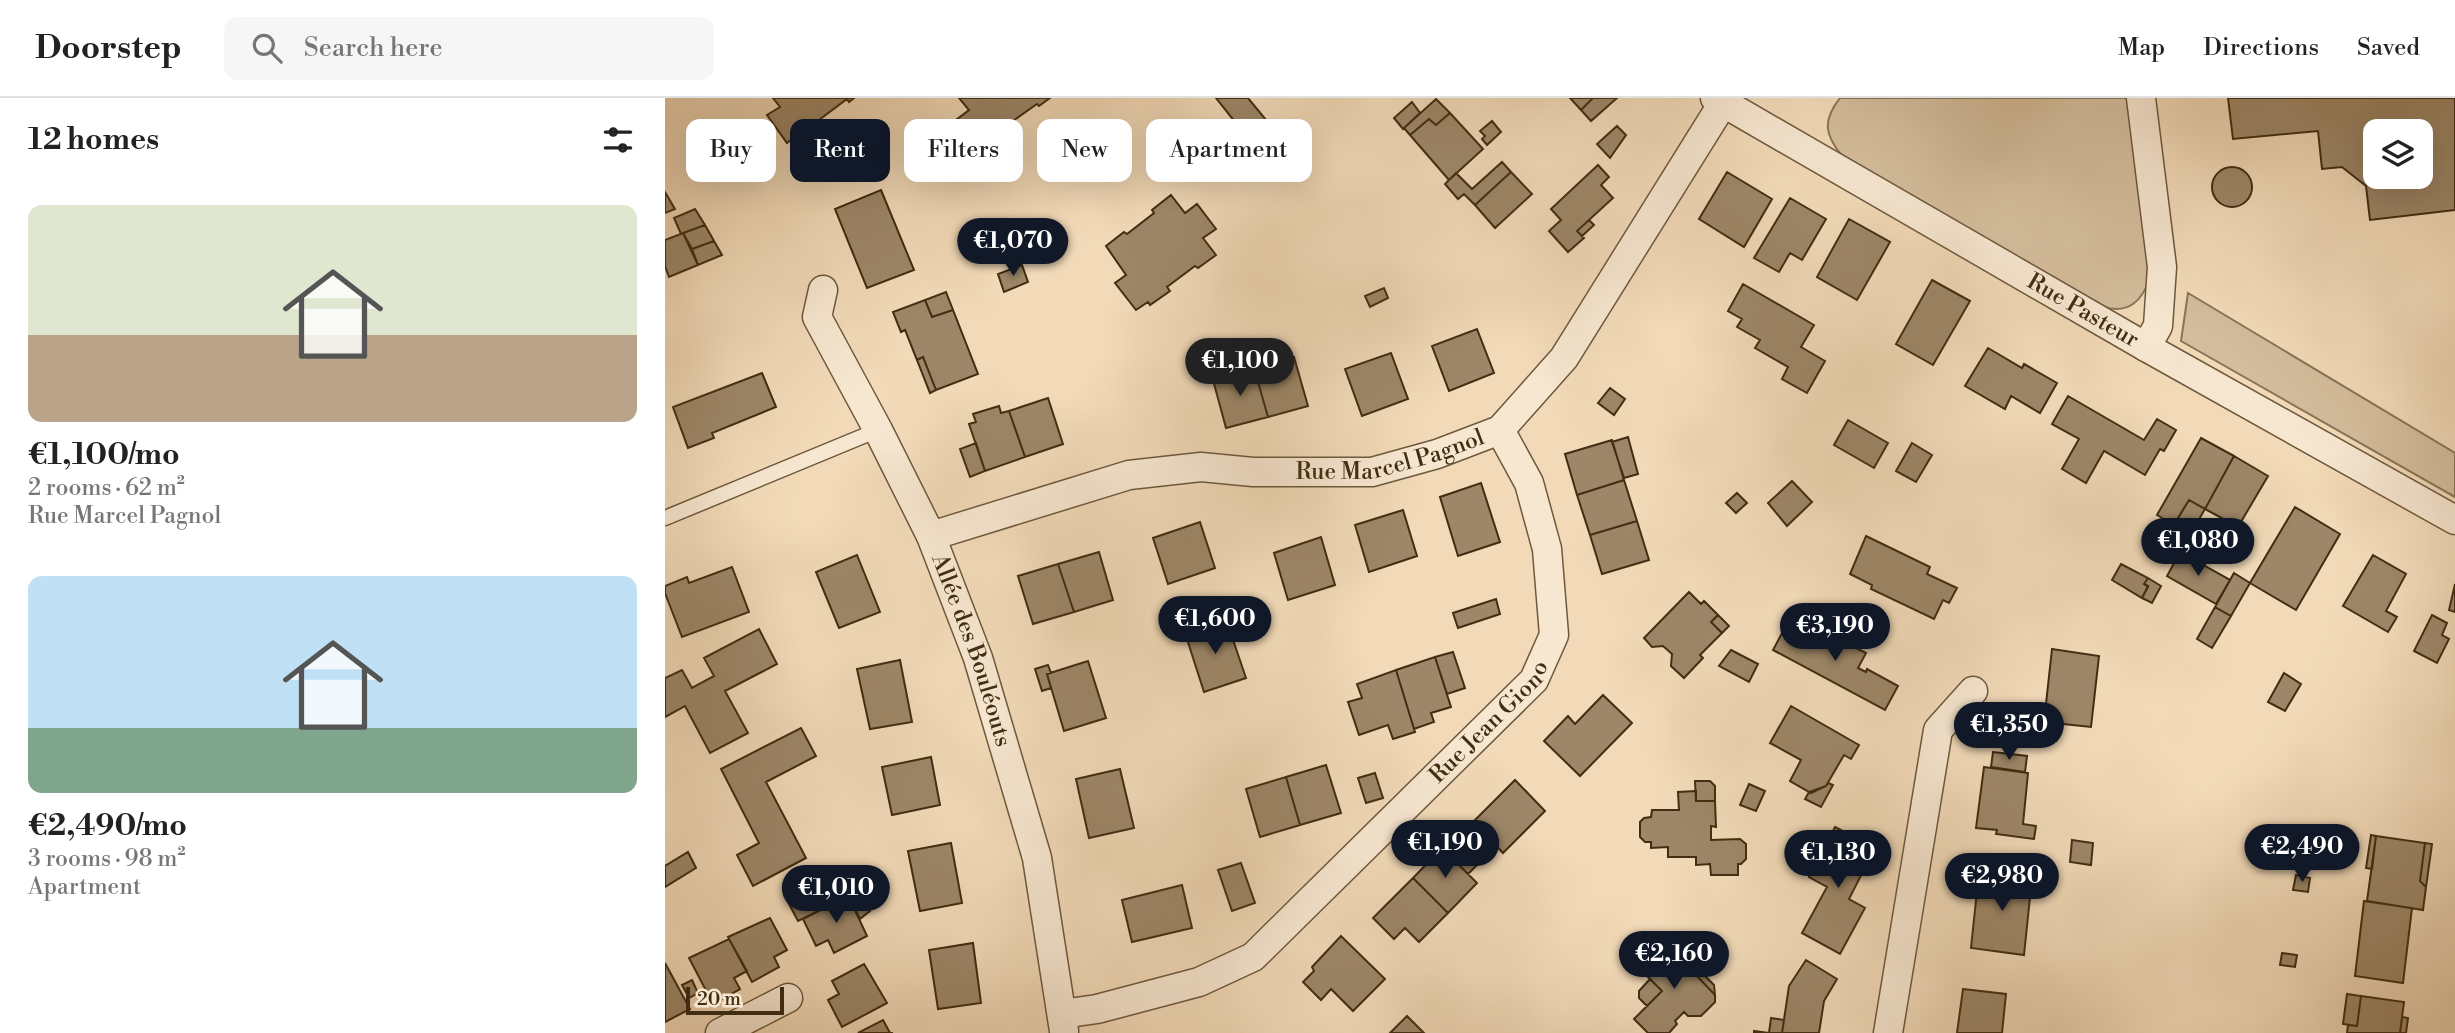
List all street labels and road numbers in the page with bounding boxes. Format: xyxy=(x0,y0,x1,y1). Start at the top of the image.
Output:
street label: Rue Pasteur xyxy=(2022,267,2144,354)
street label: Rue Marcel Pagnol xyxy=(1295,423,1488,486)
street label: Allée des Bouléouts xyxy=(925,549,1017,750)
street label: Rue Jean Giono xyxy=(1423,656,1555,789)

